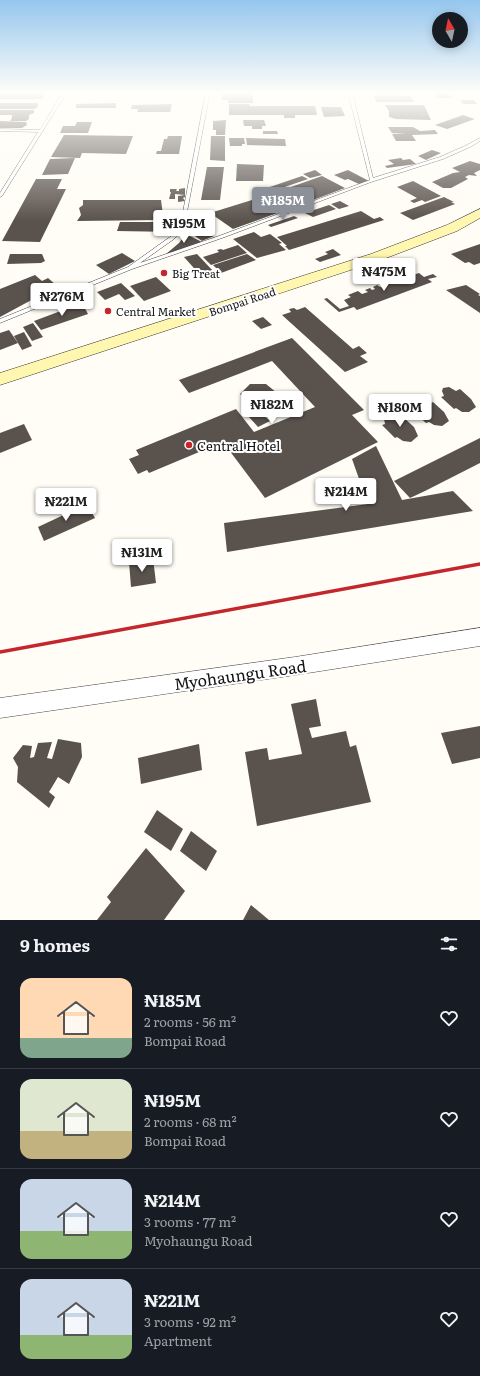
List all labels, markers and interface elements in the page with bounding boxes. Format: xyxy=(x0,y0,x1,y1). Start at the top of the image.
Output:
north arrow xyxy=(432,12,468,48)
map controls xyxy=(432,12,468,48)
pin: ₦185M xyxy=(255,187,311,221)
text: ₦185M xyxy=(261,190,305,209)
pin: ₦195M xyxy=(156,210,212,244)
text: ₦195M xyxy=(162,213,206,232)
pin: ₦475M xyxy=(356,258,412,292)
text: ₦475M xyxy=(362,261,407,280)
place label: Big Treat xyxy=(172,265,221,281)
marker: Big Treat xyxy=(159,268,169,278)
pin: ₦276M xyxy=(34,283,90,317)
street label: Bompai Road xyxy=(207,283,278,319)
text: ₦276M xyxy=(39,286,85,305)
place label: Central Market xyxy=(116,303,196,319)
marker: Central Market xyxy=(103,306,113,316)
pin: ₦182M xyxy=(244,391,300,425)
text: ₦182M xyxy=(250,394,294,413)
pin: ₦180M xyxy=(372,394,428,428)
text: ₦180M xyxy=(378,397,422,416)
place label: Central Hotel xyxy=(197,436,281,455)
marker: Central Hotel xyxy=(184,440,194,450)
pin: ₦214M xyxy=(318,478,374,512)
text: ₦214M xyxy=(324,481,368,500)
pin: ₦221M xyxy=(38,488,94,522)
text: ₦221M xyxy=(44,491,88,510)
pin: ₦131M xyxy=(114,539,170,573)
text: ₦131M xyxy=(121,542,163,561)
street label: Myohaungu Road xyxy=(172,653,308,695)
text: 9 homes xyxy=(20,932,90,957)
icon: filters xyxy=(438,933,460,955)
text: ₦185M xyxy=(144,987,201,1012)
icon: home xyxy=(52,994,100,1042)
icon: heart xyxy=(438,1007,460,1029)
text: 2 rooms · 56 m² xyxy=(144,1012,236,1031)
text: Bompai Road xyxy=(144,1031,226,1050)
text: ₦195M xyxy=(144,1087,201,1112)
icon: home xyxy=(52,1095,100,1143)
icon: heart xyxy=(438,1108,460,1130)
text: 2 rooms · 68 m² xyxy=(144,1112,237,1131)
text: Bompai Road xyxy=(144,1131,226,1150)
text: ₦214M xyxy=(144,1187,201,1212)
icon: home xyxy=(52,1195,100,1243)
icon: heart xyxy=(438,1208,460,1230)
text: 3 rooms · 77 m² xyxy=(144,1212,236,1231)
text: Myohaungu Road xyxy=(144,1231,252,1250)
text: ₦221M xyxy=(144,1287,200,1312)
icon: home xyxy=(52,1295,100,1343)
icon: heart xyxy=(438,1308,460,1330)
text: 3 rooms · 92 m² xyxy=(144,1312,236,1331)
text: Apartment xyxy=(144,1331,212,1350)

